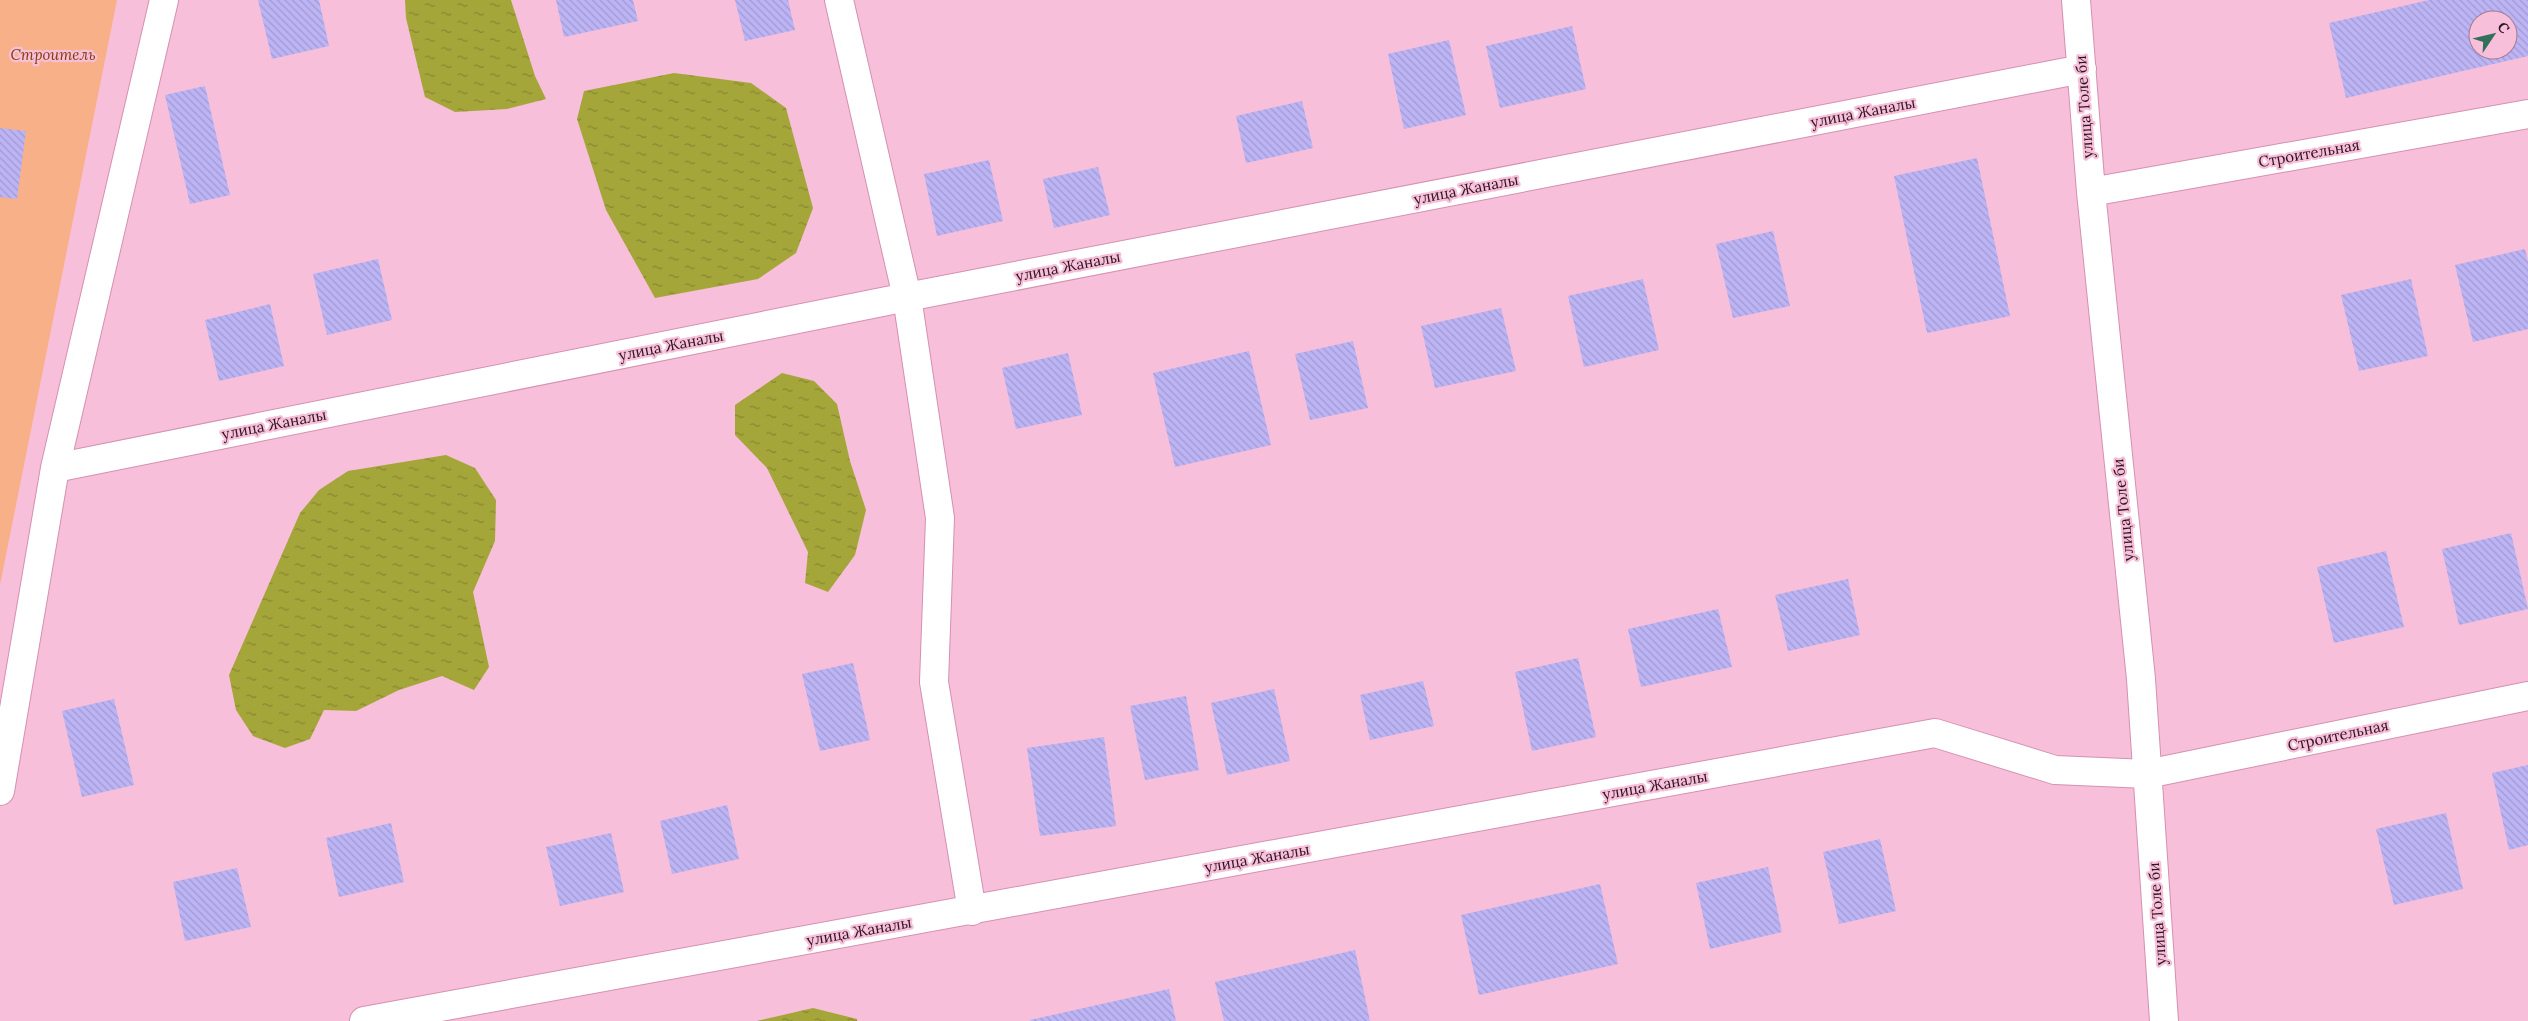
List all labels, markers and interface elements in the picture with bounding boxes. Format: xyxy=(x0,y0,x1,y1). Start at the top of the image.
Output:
north arrow xyxy=(2468,10,2518,60)
text: С xyxy=(2494,18,2514,37)
park label: Строитель xyxy=(10,45,96,64)
street label: улица Толе би xyxy=(2071,55,2097,159)
street label: улица Жаналы xyxy=(1809,93,1917,131)
street label: Строительная xyxy=(2257,135,2361,171)
street label: улица Жаналы xyxy=(1412,170,1520,208)
street label: улица Жаналы xyxy=(1014,247,1122,285)
street label: улица Жаналы xyxy=(617,326,725,364)
street label: улица Жаналы xyxy=(220,405,328,443)
street label: улица Толе би xyxy=(2108,458,2138,562)
street label: Строительная xyxy=(2286,715,2390,755)
street label: улица Жаналы xyxy=(1601,766,1709,804)
street label: улица Жаналы xyxy=(1203,839,1311,877)
street label: улица Толе би xyxy=(2144,862,2170,966)
street label: улица Жаналы xyxy=(805,912,913,950)

